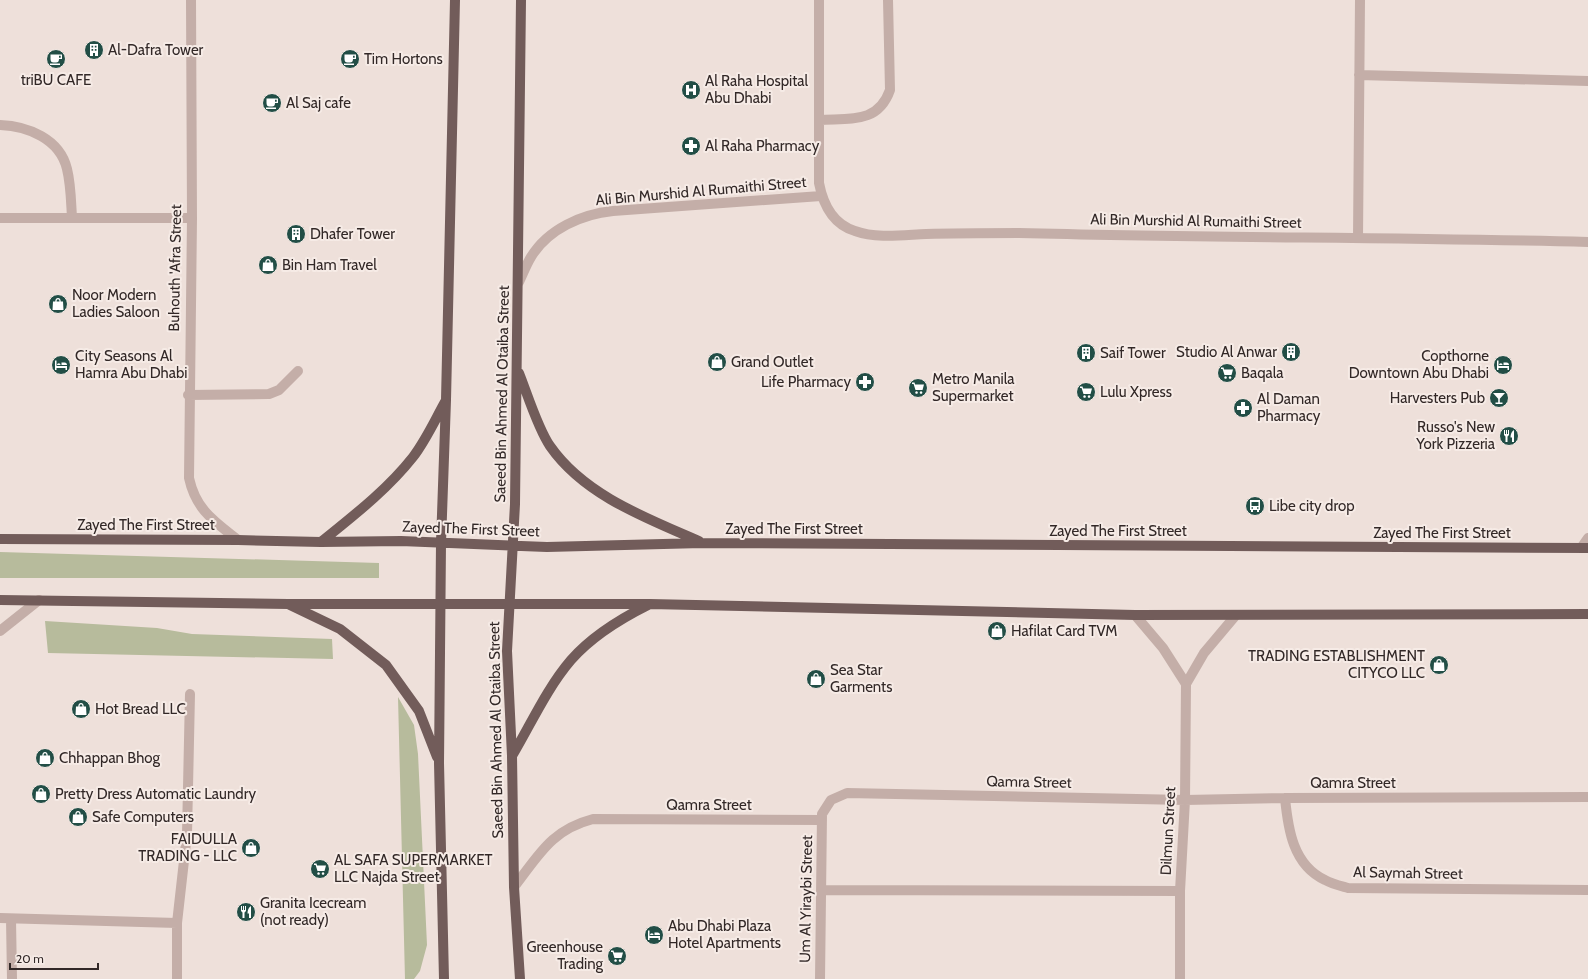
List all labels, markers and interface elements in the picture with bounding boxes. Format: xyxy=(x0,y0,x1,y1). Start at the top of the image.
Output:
building icon: Al-Dafra Tower xyxy=(83,39,105,61)
place label: Al-Dafra Tower xyxy=(108,41,204,59)
cafe icon: triBU CAFE xyxy=(45,48,67,70)
cafe icon: Tim Hortons xyxy=(339,48,361,70)
place label: Tim Hortons xyxy=(364,50,443,68)
place label: triBU CAFE xyxy=(21,71,91,89)
place label: Al Raha Hospital Abu Dhabi xyxy=(705,72,809,107)
hospital icon: Al Raha Hospital Abu Dhabi xyxy=(680,79,702,101)
cafe icon: Al Saj cafe xyxy=(261,92,283,114)
place label: Al Saj cafe xyxy=(286,94,351,112)
pharmacy icon: Al Raha Pharmacy xyxy=(680,135,702,157)
place label: Al Raha Pharmacy xyxy=(705,137,820,155)
street label: Ali Bin Murshid Al Rumaithi Street xyxy=(595,173,807,209)
street label: Buhouth 'Afra Street xyxy=(165,204,185,332)
street label: Ali Bin Murshid Al Rumaithi Street xyxy=(1090,210,1302,232)
building icon: Dhafer Tower xyxy=(285,223,307,245)
place label: Dhafer Tower xyxy=(310,225,395,243)
shop icon: Bin Ham Travel xyxy=(257,254,279,276)
place label: Bin Ham Travel xyxy=(282,256,377,274)
street label: Saeed Bin Ahmed Al Otaiba Street xyxy=(491,285,513,503)
place label: Noor Modern Ladies Saloon xyxy=(72,286,160,321)
shop icon: Noor Modern Ladies Saloon xyxy=(47,293,69,315)
building icon: Studio Al Anwar xyxy=(1280,341,1302,363)
building icon: Saif Tower xyxy=(1075,342,1097,364)
place label: Studio Al Anwar xyxy=(1176,343,1277,361)
place label: Saif Tower xyxy=(1100,344,1166,362)
place label: City Seasons Al Hamra Abu Dhabi xyxy=(75,347,187,382)
place label: Copthorne Downtown Abu Dhabi xyxy=(1349,347,1489,382)
shop icon: Grand Outlet xyxy=(706,351,728,373)
place label: Grand Outlet xyxy=(731,353,814,371)
hotel icon: City Seasons Al Hamra Abu Dhabi xyxy=(50,354,72,376)
hotel icon: Copthorne Downtown Abu Dhabi xyxy=(1492,354,1514,376)
supermarket icon: Baqala xyxy=(1216,362,1238,384)
place label: Baqala xyxy=(1241,364,1284,382)
place label: Metro Manila Supermarket xyxy=(932,370,1015,405)
pharmacy icon: Life Pharmacy xyxy=(854,371,876,393)
place label: Life Pharmacy xyxy=(761,373,851,391)
supermarket icon: Metro Manila Supermarket xyxy=(907,377,929,399)
supermarket icon: Lulu Xpress xyxy=(1075,381,1097,403)
place label: Lulu Xpress xyxy=(1100,383,1172,401)
bar icon: Harvesters Pub xyxy=(1488,387,1510,409)
place label: Harvesters Pub xyxy=(1390,389,1485,407)
place label: Al Daman Pharmacy xyxy=(1257,390,1321,425)
pharmacy icon: Al Daman Pharmacy xyxy=(1232,397,1254,419)
place label: Russo's New York Pizzeria xyxy=(1415,418,1496,453)
restaurant icon: Russo's New York Pizzeria xyxy=(1498,425,1520,447)
bus stop icon: Libe city drop xyxy=(1244,495,1266,517)
place label: Libe city drop xyxy=(1269,497,1355,515)
street label: Zayed The First Street xyxy=(77,516,215,534)
street label: Zayed The First Street xyxy=(402,518,540,540)
street label: Zayed The First Street xyxy=(725,520,863,538)
street label: Zayed The First Street xyxy=(1049,522,1187,540)
street label: Zayed The First Street xyxy=(1373,524,1511,542)
shop icon: Hafilat Card TVM xyxy=(986,620,1008,642)
street label: Saeed Bin Ahmed Al Otaiba Street xyxy=(485,621,507,839)
place label: Hafilat Card TVM xyxy=(1011,622,1117,640)
place label: TRADING ESTABLISHMENT CITYCO LLC xyxy=(1248,647,1425,682)
shop icon: TRADING ESTABLISHMENT CITYCO LLC xyxy=(1428,654,1450,676)
place label: Sea Star Garments xyxy=(830,661,892,696)
shop icon: Sea Star Garments xyxy=(805,668,827,690)
shop icon: Hot Bread LLC xyxy=(70,698,92,720)
place label: Hot Bread LLC xyxy=(95,700,186,718)
shop icon: Chhappan Bhog xyxy=(34,747,56,769)
place label: Chhappan Bhog xyxy=(59,749,161,767)
street label: Qamra Street xyxy=(986,772,1072,792)
street label: Qamra Street xyxy=(1310,774,1396,792)
shop icon: Pretty Dress Automatic Laundry xyxy=(30,783,52,805)
place label: Pretty Dress Automatic Laundry xyxy=(55,785,256,803)
street label: Dilmun Street xyxy=(1157,786,1179,876)
street label: Qamra Street xyxy=(666,796,752,814)
shop icon: Safe Computers xyxy=(67,806,89,828)
place label: Safe Computers xyxy=(92,808,194,826)
place label: FAIDULLA TRADING - LLC xyxy=(138,830,238,865)
street label: Um Al Yiraybi Street xyxy=(796,835,816,963)
shop icon: FAIDULLA TRADING - LLC xyxy=(240,837,262,859)
place label: AL SAFA SUPERMARKET LLC Najda Street xyxy=(334,851,493,886)
supermarket icon: AL SAFA SUPERMARKET LLC Najda Street xyxy=(309,858,331,880)
street label: Al Saymah Street xyxy=(1353,863,1463,883)
place label: Granita Icecream (not ready) xyxy=(260,894,366,929)
restaurant icon: Granita Icecream (not ready) xyxy=(235,901,257,923)
place label: Abu Dhabi Plaza Hotel Apartments xyxy=(668,917,781,952)
hotel icon: Abu Dhabi Plaza Hotel Apartments xyxy=(643,924,665,946)
place label: Greenhouse Trading xyxy=(527,938,604,973)
scale bar xyxy=(10,945,98,971)
supermarket icon: Greenhouse Trading xyxy=(606,945,628,967)
text: 20 m xyxy=(16,951,44,966)

